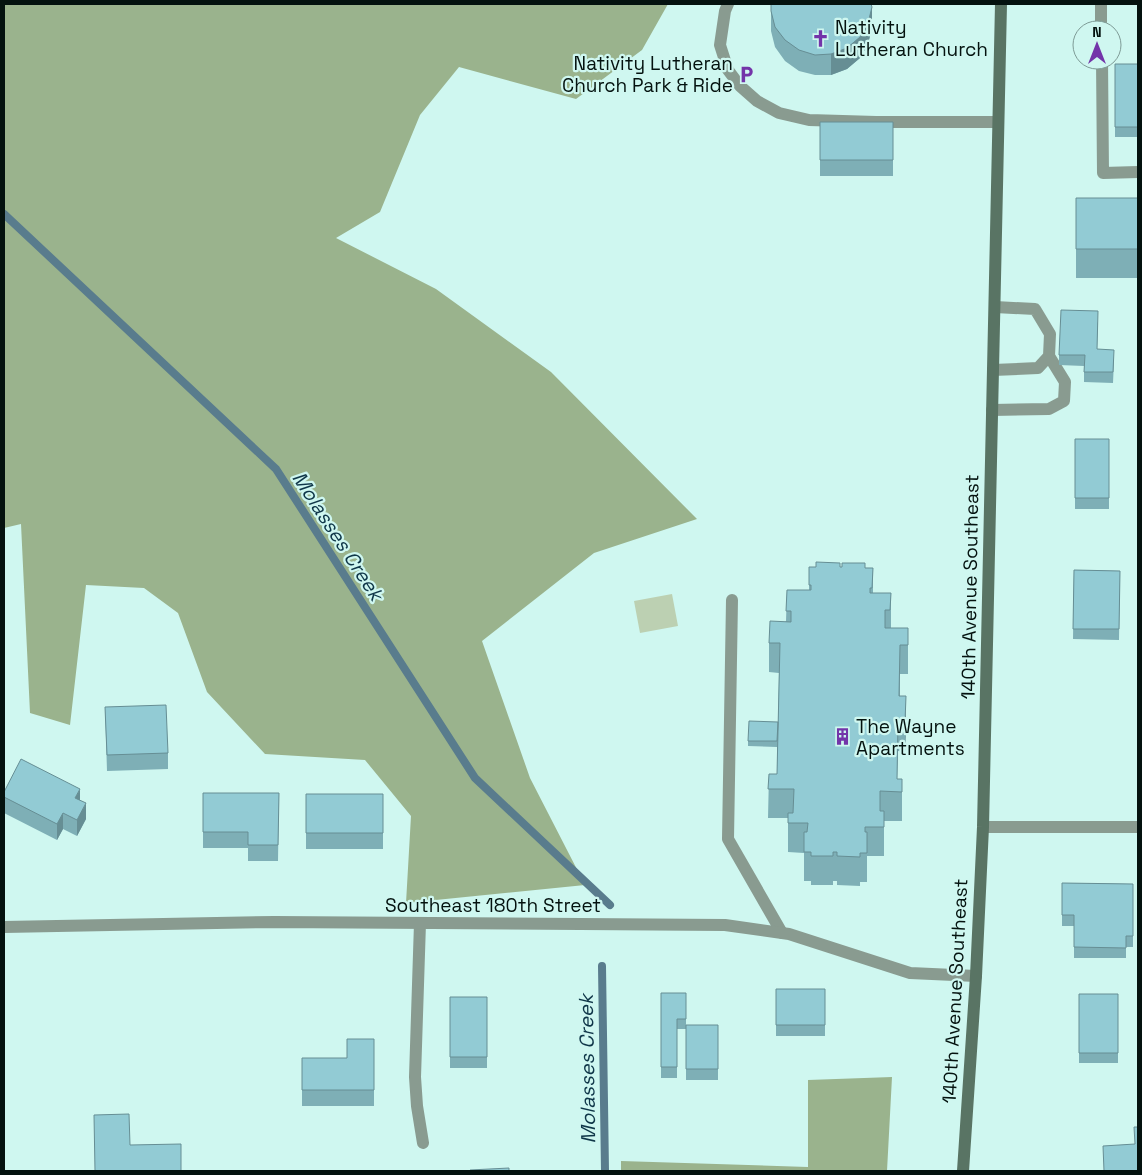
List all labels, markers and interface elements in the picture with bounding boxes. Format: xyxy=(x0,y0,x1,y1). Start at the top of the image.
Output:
place label: Nativity Lutheran Church xyxy=(835,15,988,62)
north arrow xyxy=(1072,20,1122,70)
text: N xyxy=(1092,23,1102,41)
church icon: Nativity Lutheran Church xyxy=(811,28,831,48)
place label: Nativity Lutheran Church Park & Ride xyxy=(562,51,733,98)
parking icon: Nativity Lutheran Church Park & Ride xyxy=(737,64,757,84)
water label: Molasses Creek xyxy=(287,466,391,607)
street label: 140th Avenue Southeast xyxy=(956,474,984,700)
place label: The Wayne Apartments xyxy=(856,714,965,761)
building icon: The Wayne Apartments xyxy=(832,727,852,747)
street label: 140th Avenue Southeast xyxy=(937,878,973,1104)
street label: Southeast 180th Street xyxy=(385,893,601,918)
water label: Molasses Creek xyxy=(573,992,601,1144)

